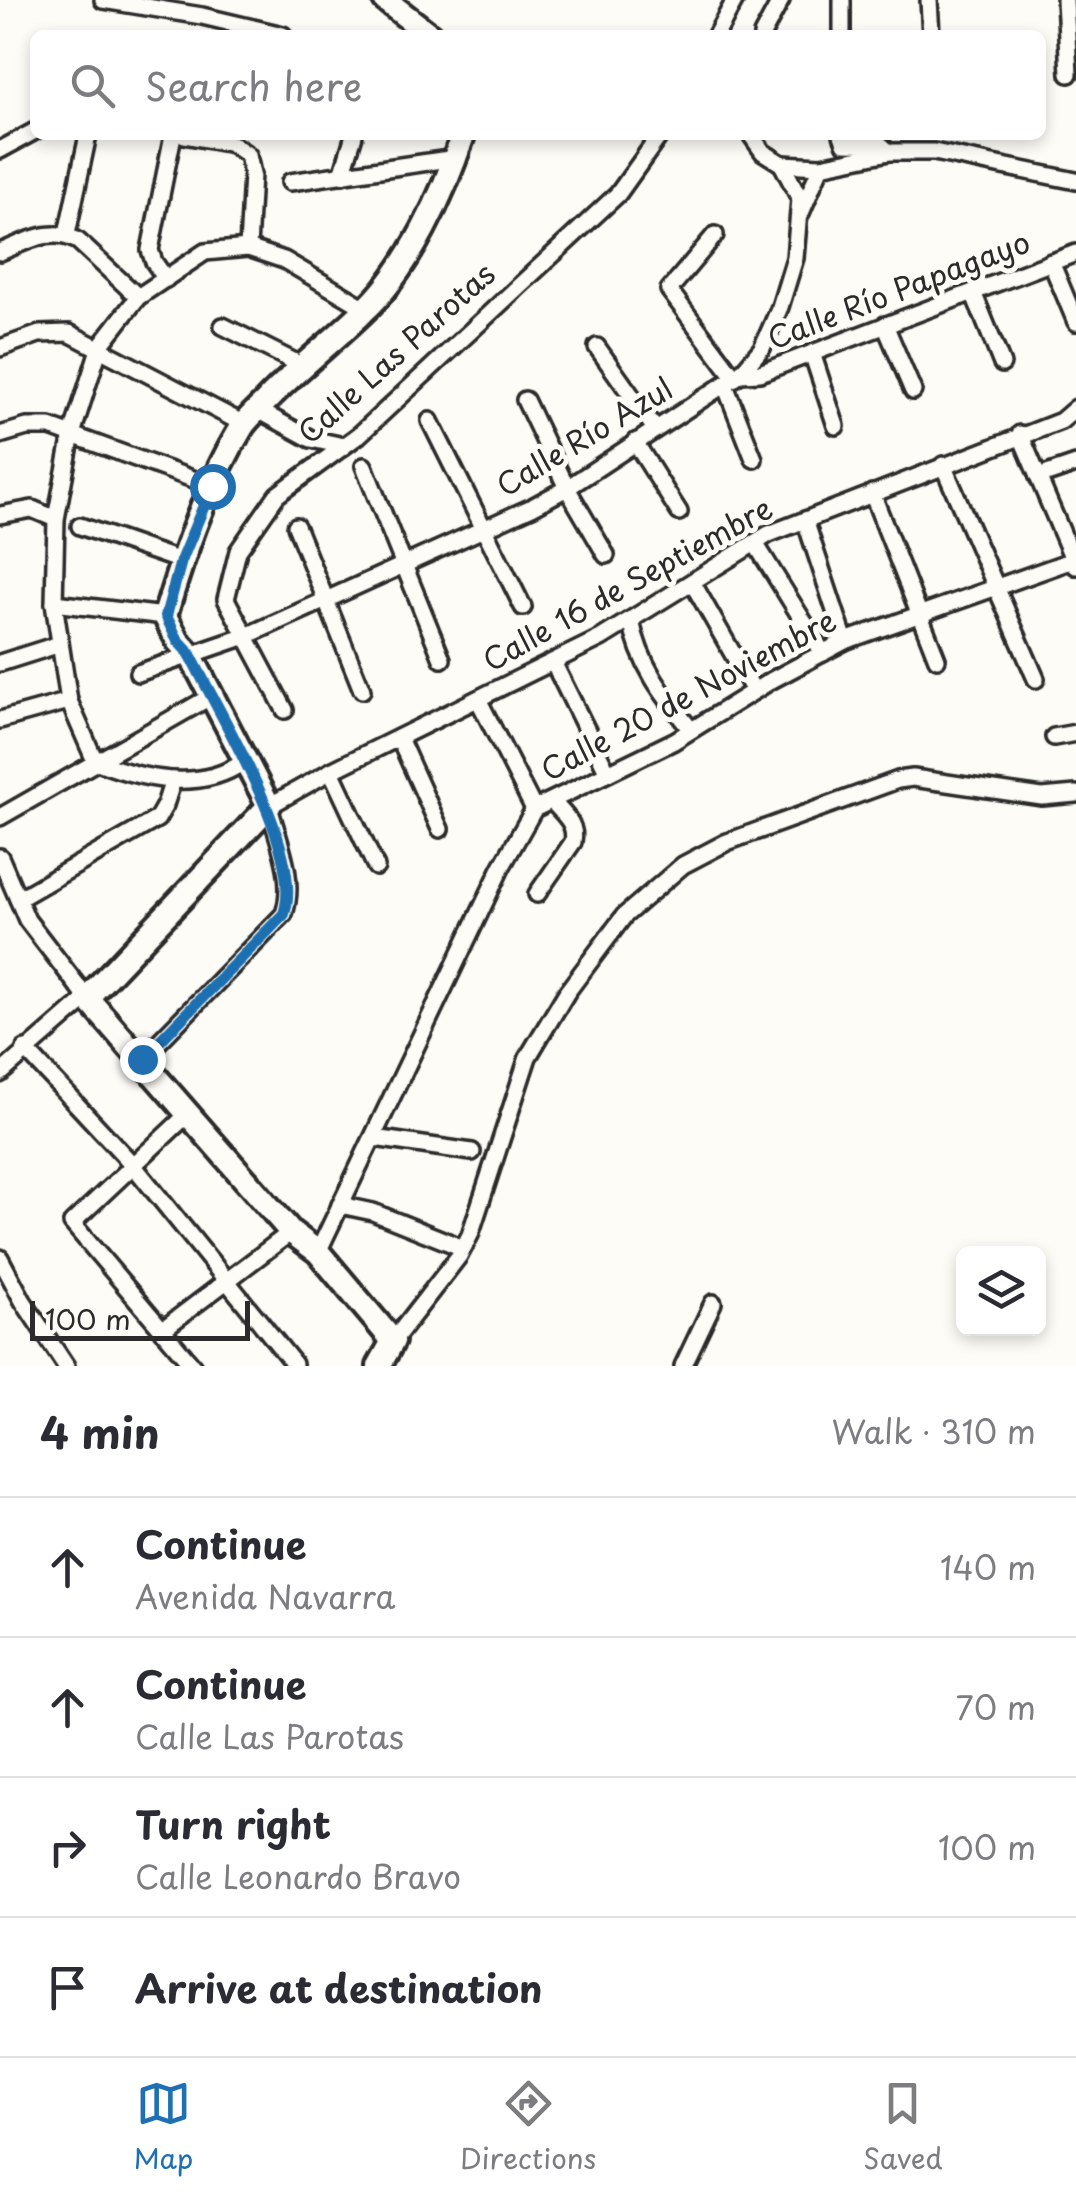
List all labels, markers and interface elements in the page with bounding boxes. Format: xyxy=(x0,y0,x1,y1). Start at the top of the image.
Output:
search box xyxy=(30,30,1046,140)
text: Search here xyxy=(145,57,362,114)
icon: search xyxy=(65,58,120,113)
street label: Calle Río Papagayo xyxy=(760,218,1036,359)
street label: Calle Las Parotas xyxy=(287,251,504,453)
street label: Calle Río Azul xyxy=(487,365,680,506)
route start xyxy=(190,464,236,510)
street label: Calle 16 de Septiembre xyxy=(474,484,780,681)
street label: Calle 20 de Noviembre xyxy=(532,597,843,791)
route end xyxy=(120,1037,166,1083)
map controls xyxy=(956,1246,1046,1336)
button: layers xyxy=(956,1246,1046,1336)
scale bar xyxy=(30,1296,250,1340)
text: 100 m xyxy=(45,1297,131,1340)
text: 4 min xyxy=(40,1400,160,1463)
text: Walk · 310 m xyxy=(832,1407,1036,1455)
text: Continue xyxy=(135,1515,306,1572)
icon: ahead xyxy=(40,1540,95,1595)
text: 140 m xyxy=(940,1543,1036,1591)
text: Avenida Navarra xyxy=(135,1572,395,1620)
text: Continue xyxy=(135,1655,306,1712)
icon: ahead xyxy=(40,1680,95,1735)
text: 70 m xyxy=(956,1683,1036,1731)
text: Calle Las Parotas xyxy=(135,1712,404,1760)
text: Turn right xyxy=(135,1795,331,1852)
icon: right xyxy=(40,1820,95,1875)
text: 100 m xyxy=(938,1823,1036,1871)
text: Calle Leonardo Bravo xyxy=(135,1852,461,1900)
text: Arrive at destination xyxy=(135,1959,543,2016)
icon: arrive xyxy=(40,1960,95,2015)
tab: Map xyxy=(133,2076,193,2179)
tab: Directions xyxy=(460,2076,596,2179)
tab: Saved xyxy=(863,2076,943,2179)

